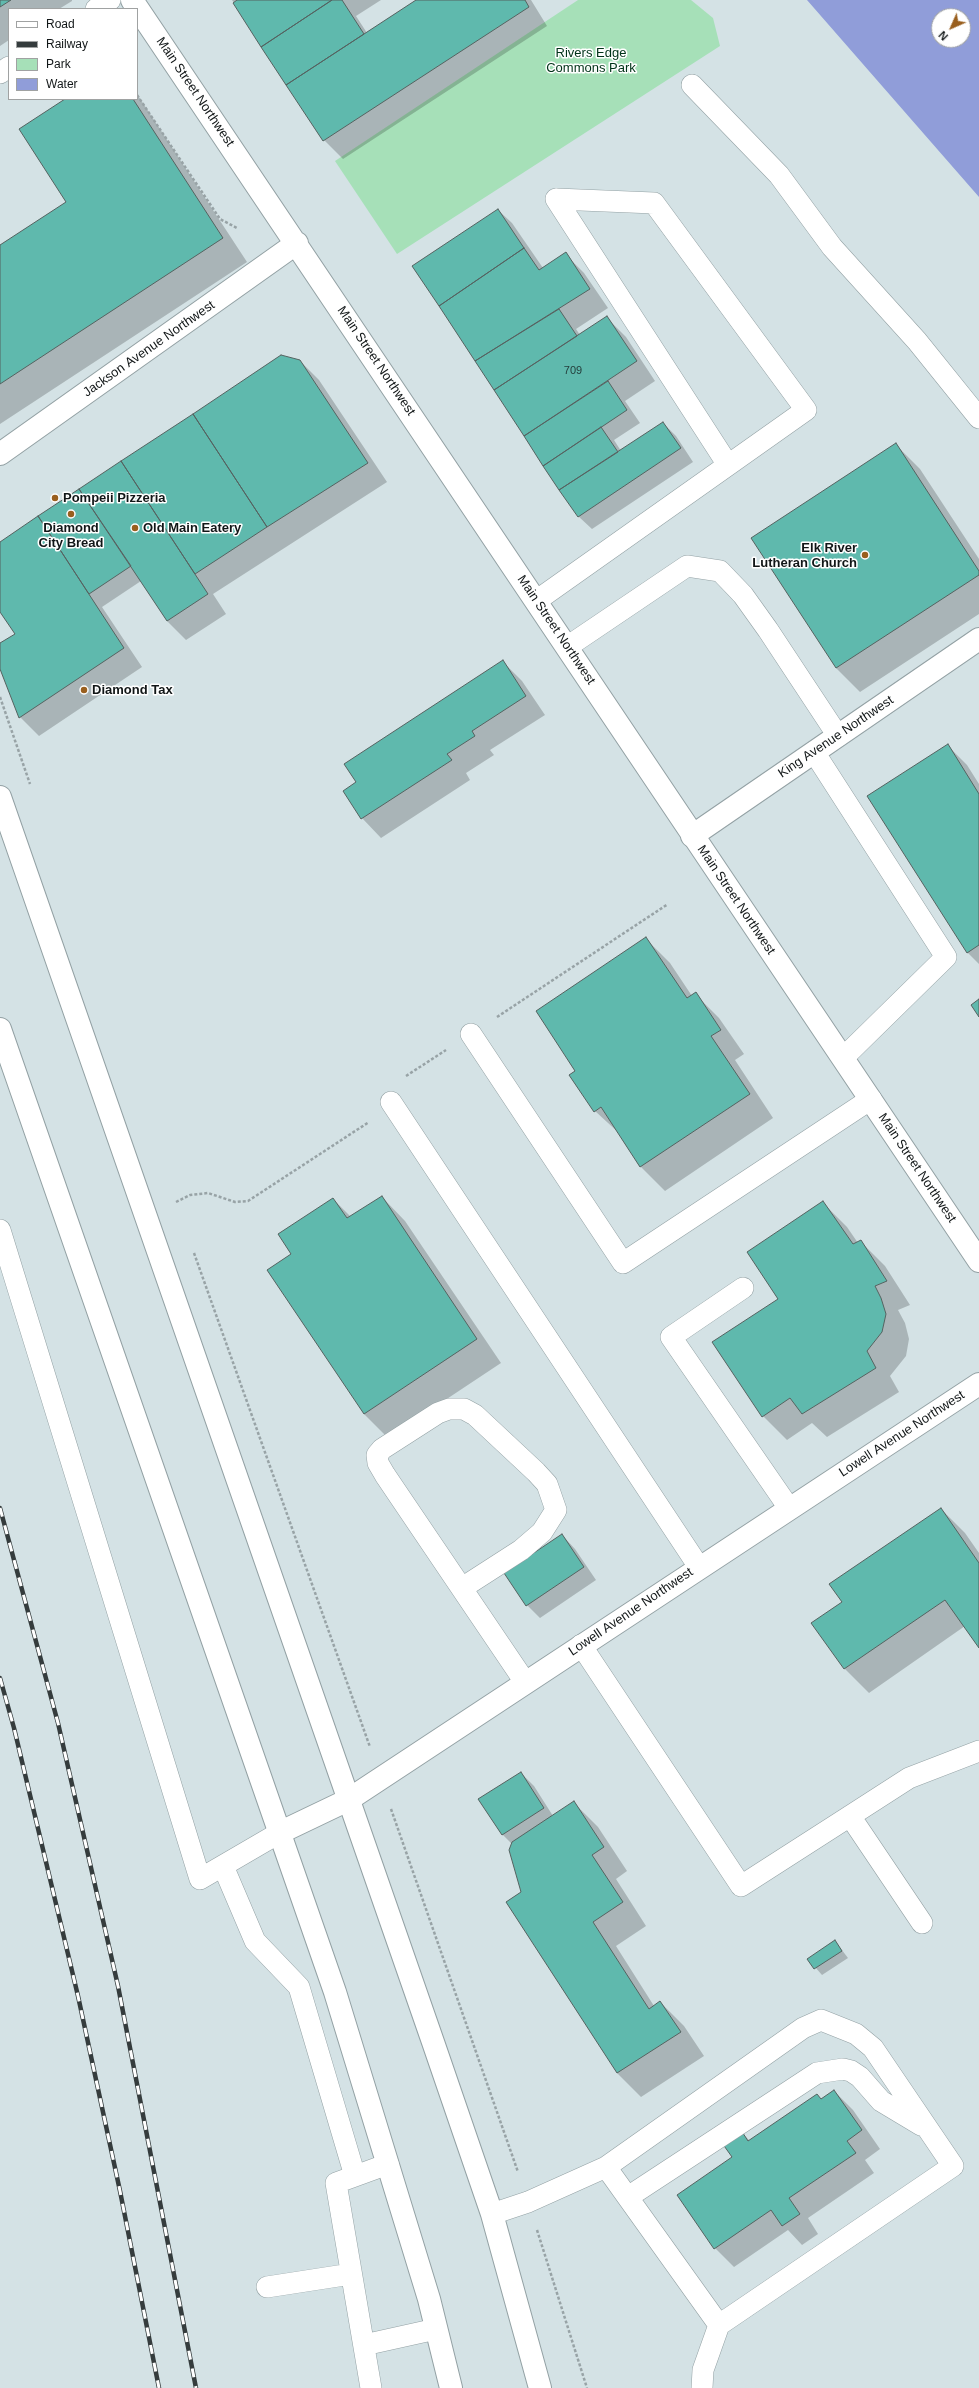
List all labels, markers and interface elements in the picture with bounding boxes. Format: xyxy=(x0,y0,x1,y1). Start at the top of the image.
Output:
legend xyxy=(8,8,138,100)
north arrow xyxy=(931,8,971,48)
text: Road xyxy=(46,17,75,31)
text: N xyxy=(936,29,950,43)
street label: Main Street Northwest xyxy=(153,34,237,150)
text: Railway xyxy=(46,37,88,51)
park label: Rivers Edge Commons Park xyxy=(546,45,636,76)
text: Park xyxy=(46,57,71,71)
text: Water xyxy=(46,77,78,91)
street label: Jackson Avenue Northwest xyxy=(80,298,218,400)
street label: Main Street Northwest xyxy=(334,303,418,419)
house number: 709 xyxy=(564,364,582,378)
place label: Pompeii Pizzeria xyxy=(63,490,166,506)
marker: Pompeii Pizzeria xyxy=(50,493,60,503)
marker: Diamond City Bread xyxy=(66,509,76,519)
place label: Diamond City Bread xyxy=(38,520,104,551)
place label: Old Main Eatery xyxy=(143,520,241,536)
marker: Old Main Eatery xyxy=(130,523,140,533)
place label: Elk River Lutheran Church xyxy=(752,540,857,571)
marker: Elk River Lutheran Church xyxy=(860,550,870,560)
street label: Main Street Northwest xyxy=(514,572,598,688)
place label: Diamond Tax xyxy=(92,682,173,698)
marker: Diamond Tax xyxy=(79,685,89,695)
street label: King Avenue Northwest xyxy=(775,693,897,781)
street label: Main Street Northwest xyxy=(694,842,778,958)
street label: Main Street Northwest xyxy=(875,1110,959,1226)
street label: Lowell Avenue Northwest xyxy=(836,1388,968,1480)
street label: Lowell Avenue Northwest xyxy=(566,1565,696,1659)

